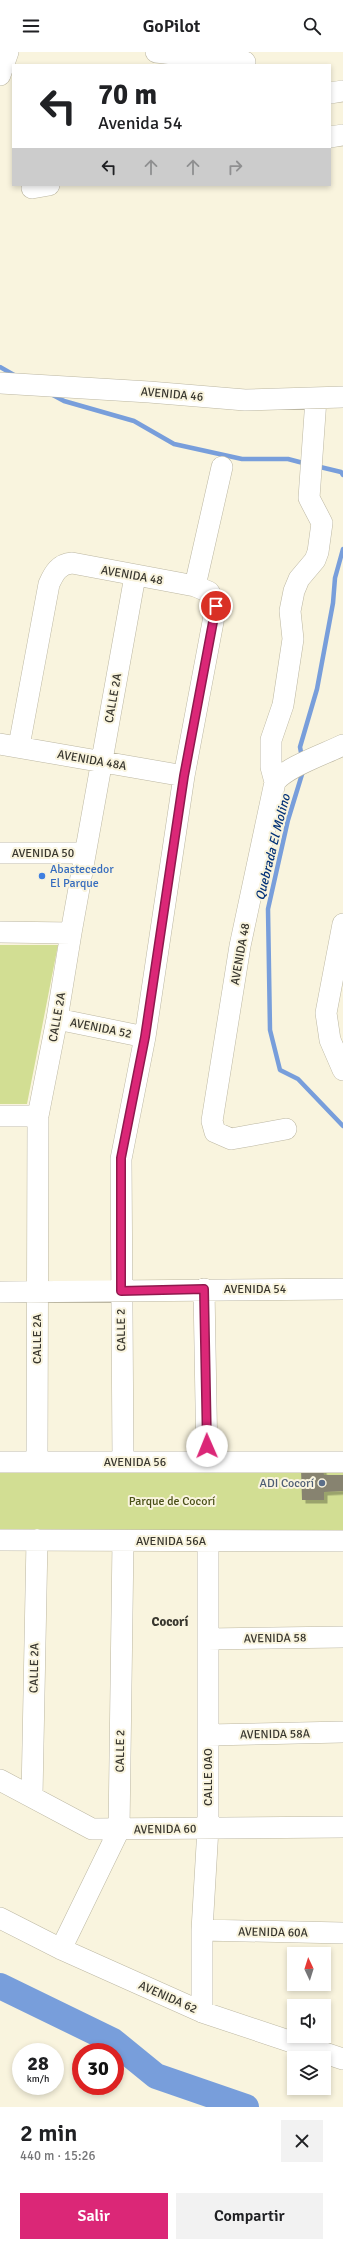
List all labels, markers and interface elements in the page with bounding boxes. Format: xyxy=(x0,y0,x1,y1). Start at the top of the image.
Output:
icon: menu xyxy=(20,15,42,37)
text: GoPilot xyxy=(143,15,200,37)
icon: search xyxy=(301,15,323,37)
text: 70 m xyxy=(98,78,157,112)
icon: left xyxy=(32,80,84,132)
text: Avenida 54 xyxy=(98,112,182,134)
icon: left xyxy=(98,156,120,178)
icon: ahead xyxy=(140,156,162,178)
icon: ahead xyxy=(182,156,204,178)
icon: right xyxy=(224,156,246,178)
street label: AVENIDA 46 xyxy=(140,384,204,405)
street label: AVENIDA 48 xyxy=(100,563,164,588)
pin xyxy=(199,589,233,623)
icon: arrive xyxy=(205,595,227,617)
street label: CALLE 2A xyxy=(102,671,125,724)
street label: AVENIDA 48A xyxy=(56,747,128,774)
water label: Quebrada El Molino xyxy=(252,791,294,902)
street label: AVENIDA 50 xyxy=(12,846,74,861)
place label: Abastecedor El Parque xyxy=(50,862,114,891)
marker: Abastecedor El Parque xyxy=(37,871,47,881)
street label: AVENIDA 48 xyxy=(228,922,253,986)
street label: CALLE 2A xyxy=(46,990,69,1043)
street label: AVENIDA 52 xyxy=(69,1015,133,1042)
street label: AVENIDA 54 xyxy=(224,1282,287,1297)
street label: CALLE 2 xyxy=(114,1308,129,1352)
street label: CALLE 2A xyxy=(30,1313,45,1364)
position arrow xyxy=(186,1425,228,1467)
street label: AVENIDA 56 xyxy=(104,1455,166,1470)
place label: ADI Cocorí xyxy=(260,1476,315,1491)
marker: ADI Cocorí xyxy=(317,1478,327,1488)
park label: Parque de Cocorí xyxy=(129,1494,216,1509)
street label: AVENIDA 56A xyxy=(136,1534,207,1549)
district label: Cocorí xyxy=(152,1614,189,1630)
street label: AVENIDA 58 xyxy=(244,1630,306,1647)
street label: CALLE 2A xyxy=(27,1642,42,1693)
street label: AVENIDA 58A xyxy=(240,1726,311,1743)
street label: CALLE 2 xyxy=(113,1729,128,1773)
street label: CALLE 0AO xyxy=(201,1748,216,1806)
street label: AVENIDA 60 xyxy=(134,1821,196,1838)
street label: AVENIDA 60A xyxy=(238,1924,309,1941)
north arrow xyxy=(287,1947,331,1991)
map controls xyxy=(287,1947,331,2095)
street label: AVENIDA 62 xyxy=(136,1978,199,2017)
button: sound xyxy=(287,1999,331,2043)
speed limit sign: 30 xyxy=(72,2043,124,2095)
text: 28 xyxy=(27,2051,49,2076)
button: layers xyxy=(287,2051,331,2095)
text: km/h xyxy=(27,2073,49,2085)
text: 2 min xyxy=(20,2118,77,2148)
button: close xyxy=(281,2120,323,2162)
text: 440 m · 15:26 xyxy=(20,2148,96,2164)
button: Salir xyxy=(20,2193,168,2239)
button: Compartir xyxy=(176,2193,323,2239)

